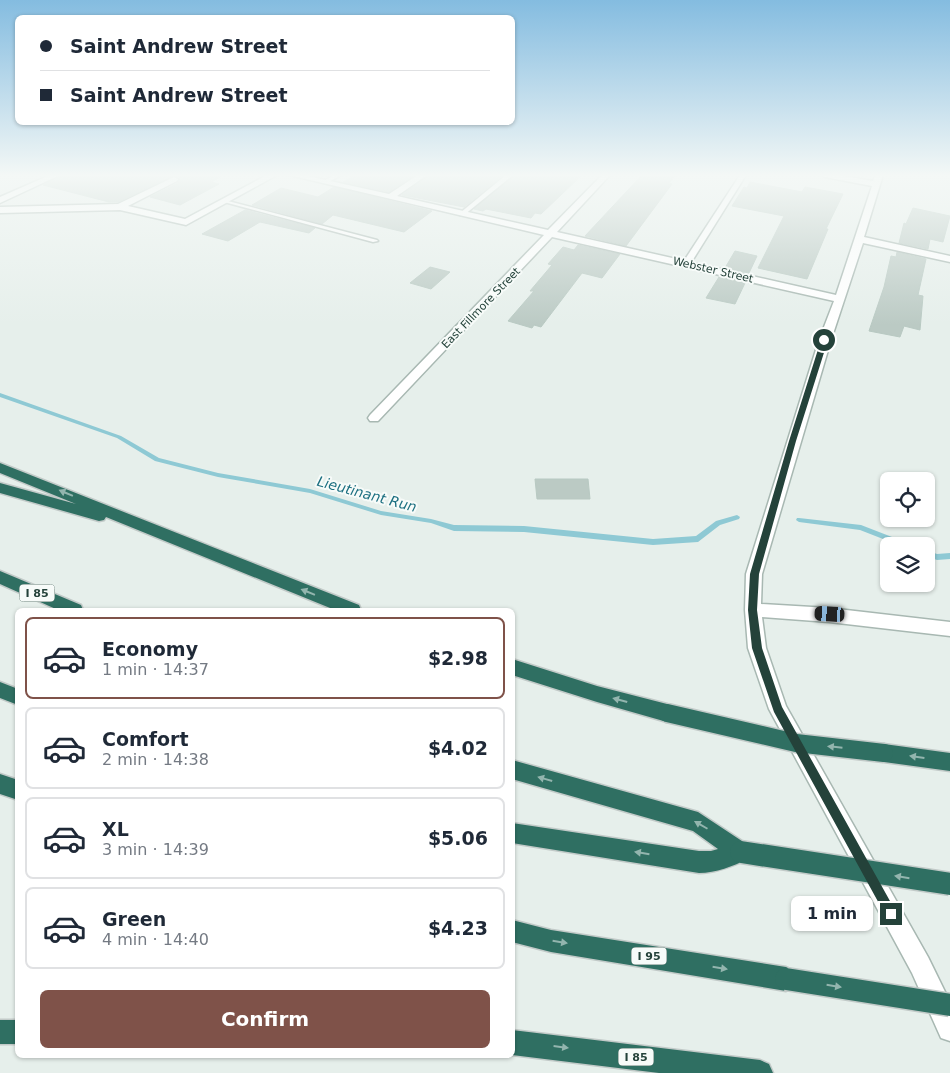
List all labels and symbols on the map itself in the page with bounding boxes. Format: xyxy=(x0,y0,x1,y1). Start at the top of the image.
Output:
street label: Webster Street xyxy=(671,254,755,286)
street label: East Fillmore Street xyxy=(439,264,523,351)
route start xyxy=(813,329,835,351)
water label: Lieutinant Run xyxy=(316,473,418,515)
one-way arrow xyxy=(59,489,73,497)
road number: I 85 xyxy=(20,584,54,602)
one-way arrow xyxy=(300,588,315,596)
car xyxy=(814,606,845,622)
one-way arrow xyxy=(613,696,628,704)
one-way arrow xyxy=(827,743,843,751)
one-way arrow xyxy=(909,753,925,761)
one-way arrow xyxy=(538,774,553,782)
one-way arrow xyxy=(694,820,707,829)
one-way arrow xyxy=(634,849,650,857)
one-way arrow xyxy=(893,872,909,880)
callout: 1 min xyxy=(791,896,874,932)
route end xyxy=(880,903,902,925)
one-way arrow xyxy=(552,938,568,946)
road number: I 95 xyxy=(632,948,666,964)
one-way arrow xyxy=(713,964,729,972)
one-way arrow xyxy=(827,983,843,991)
one-way arrow xyxy=(553,1043,569,1051)
road number: I 85 xyxy=(618,1048,654,1066)

